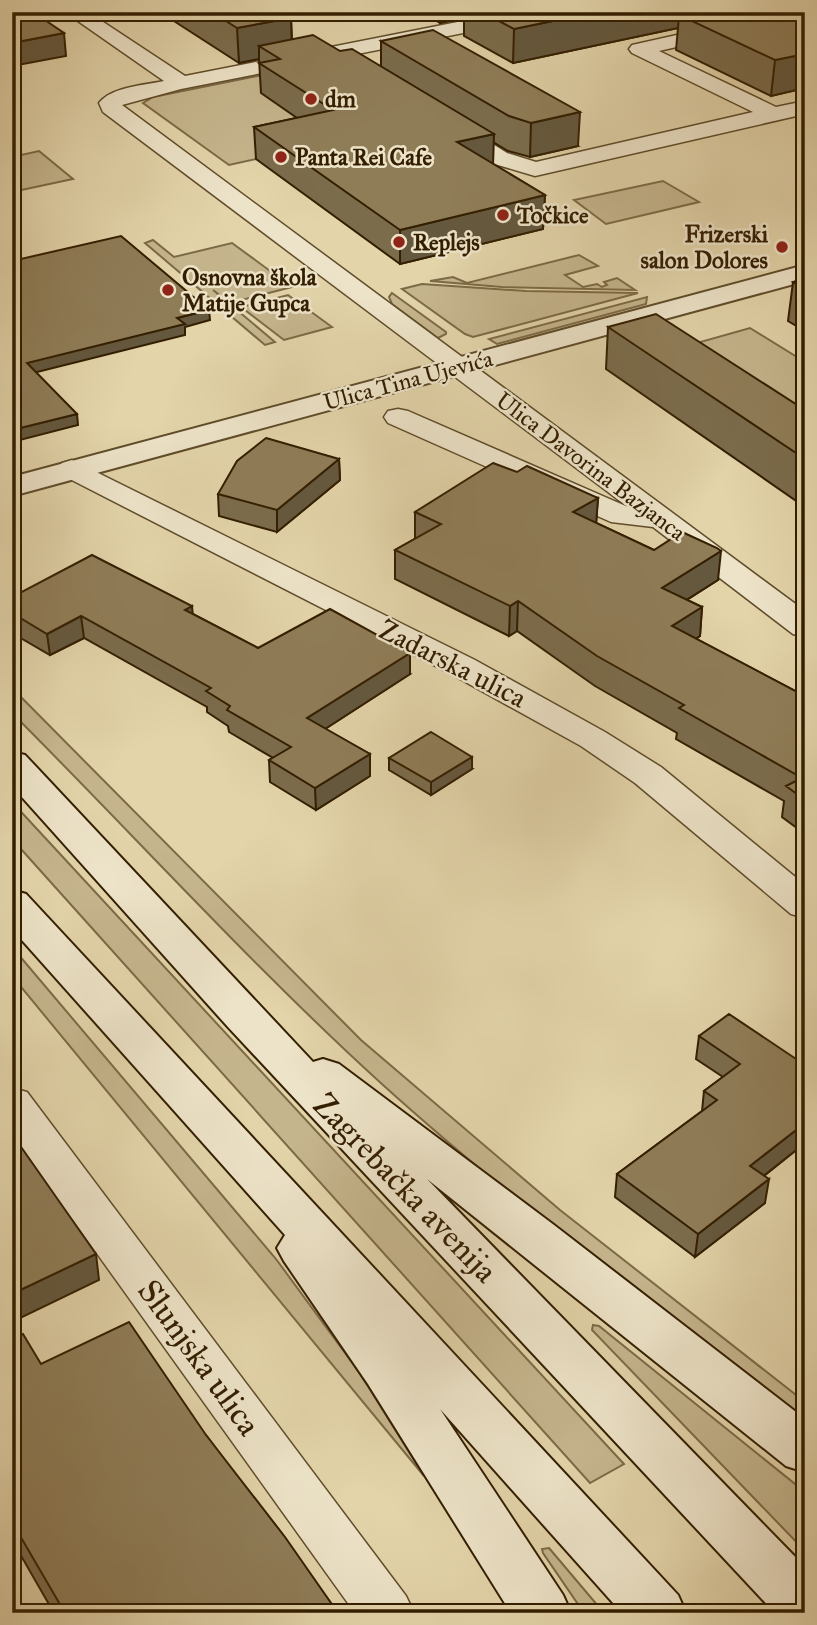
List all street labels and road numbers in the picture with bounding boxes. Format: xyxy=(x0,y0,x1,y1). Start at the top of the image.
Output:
street label: Ulica Tina Ujevića xyxy=(320,344,496,416)
street label: Ulica Davorina Bazjanca xyxy=(491,386,691,547)
street label: Zadarska ulica xyxy=(373,611,532,716)
street label: Zagrebačka avenija xyxy=(305,1085,506,1291)
street label: Slunjska ulica xyxy=(129,1272,269,1443)

